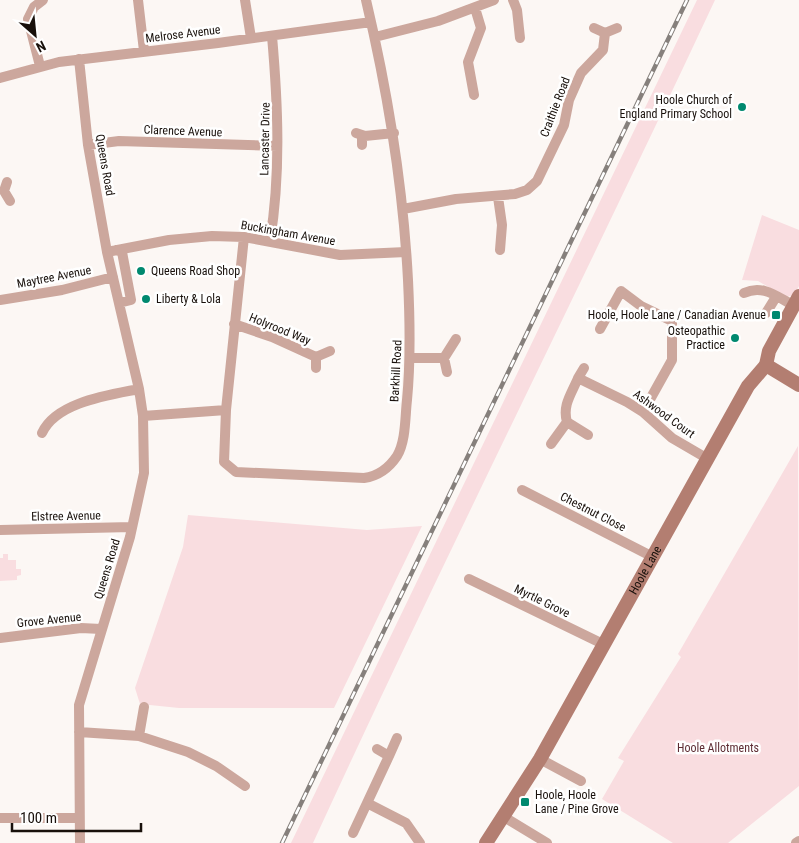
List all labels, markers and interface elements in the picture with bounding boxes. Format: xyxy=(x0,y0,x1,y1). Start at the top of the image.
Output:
north arrow xyxy=(10,10,60,60)
street label: Melrose Avenue xyxy=(145,22,222,46)
text: N xyxy=(33,38,48,56)
street label: Craithie Road xyxy=(537,75,573,139)
place label: Hoole Church of England Primary School xyxy=(620,93,732,121)
marker: Hoole Church of England Primary School xyxy=(736,101,748,113)
street label: Lancaster Drive xyxy=(257,102,273,176)
street label: Clarence Avenue xyxy=(143,123,223,139)
street label: Queens Road xyxy=(93,133,117,197)
street label: Buckingham Avenue xyxy=(240,218,337,248)
street label: Maytree Avenue xyxy=(16,263,93,291)
place label: Queens Road Shop xyxy=(151,264,240,278)
marker: Queens Road Shop xyxy=(135,265,147,277)
place label: Liberty & Lola xyxy=(156,292,221,306)
marker: Liberty & Lola xyxy=(140,293,152,305)
place label: Hoole, Hoole Lane / Canadian Avenue xyxy=(588,308,766,322)
marker: Hoole, Hoole Lane / Canadian Avenue xyxy=(770,309,782,321)
street label: Holyrood Way xyxy=(247,310,313,348)
place label: Osteopathic Practice xyxy=(668,324,725,352)
marker: Osteopathic Practice xyxy=(729,332,741,344)
street label: Barkhill Road xyxy=(387,340,405,402)
street label: Ashwood Court xyxy=(630,387,698,441)
street label: Chestnut Close xyxy=(558,489,629,535)
street label: Elstree Avenue xyxy=(31,508,101,524)
street label: Queens Road xyxy=(91,537,123,601)
street label: Hoole Lane xyxy=(626,543,665,597)
street label: Myrtle Grove xyxy=(512,582,572,621)
street label: Grove Avenue xyxy=(16,610,82,630)
park label: Hoole Allotments xyxy=(677,741,759,755)
place label: Hoole, Hoole Lane / Pine Grove xyxy=(535,788,619,816)
marker: Hoole, Hoole Lane / Pine Grove xyxy=(519,796,531,808)
scale bar xyxy=(12,800,141,832)
text: 100 m xyxy=(20,809,57,827)

